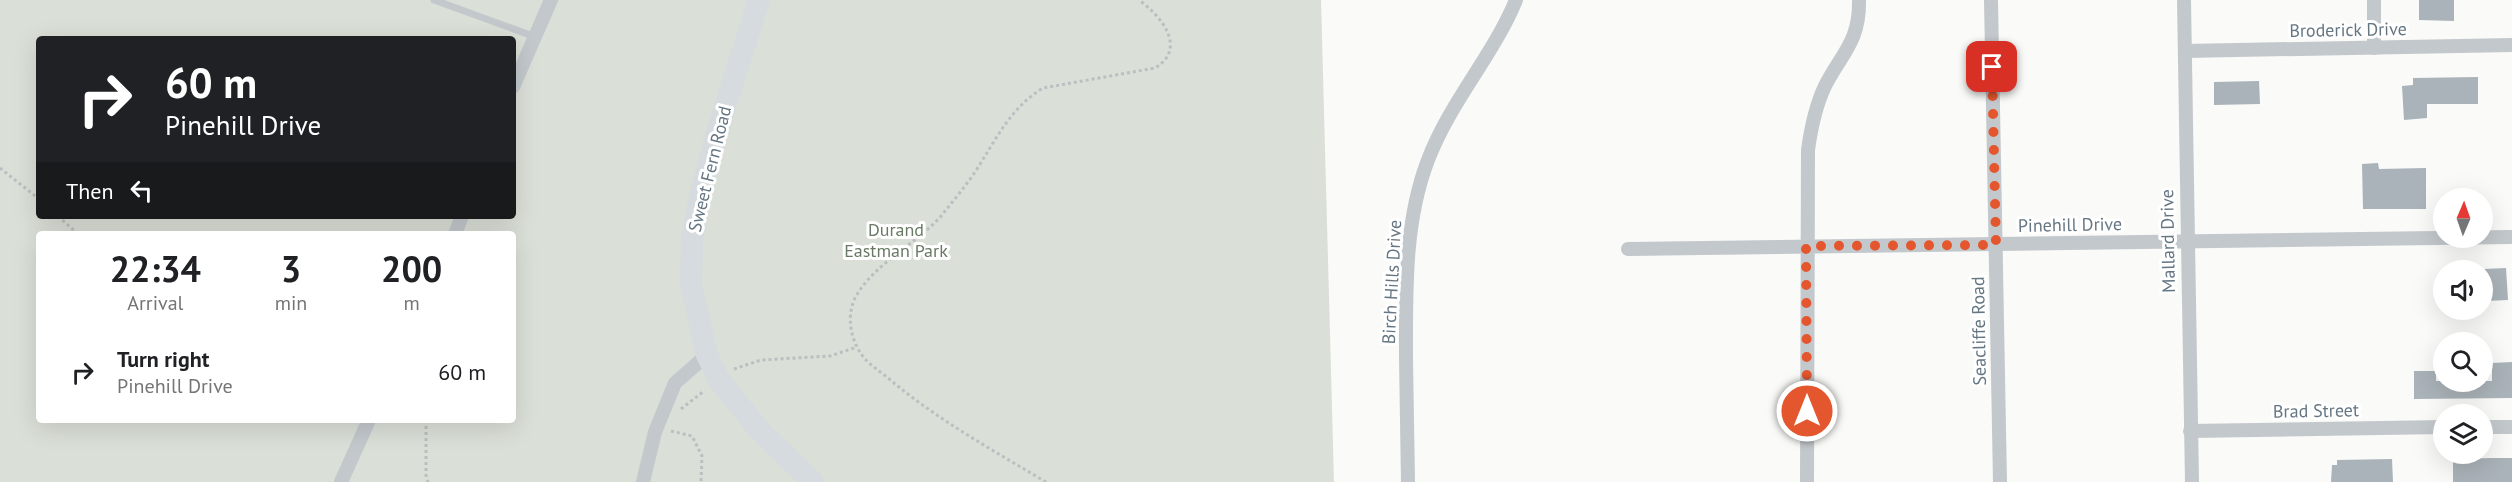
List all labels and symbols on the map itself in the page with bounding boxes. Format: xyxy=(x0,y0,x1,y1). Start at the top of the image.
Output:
street label: Broderick Drive xyxy=(2289,17,2407,42)
pin xyxy=(1966,41,2017,92)
street label: Sweet Fern Road xyxy=(683,104,736,234)
north arrow xyxy=(2433,188,2493,248)
street label: Mallard Drive xyxy=(2155,189,2180,293)
street label: Pinehill Drive xyxy=(2018,212,2122,237)
park label: Durand Eastman Park xyxy=(844,218,948,262)
street label: Birch Hills Drive xyxy=(1377,219,1406,345)
street label: Seacliffe Road xyxy=(1966,276,1991,386)
position arrow xyxy=(1775,379,1839,443)
street label: Brad Street xyxy=(2273,398,2359,423)

